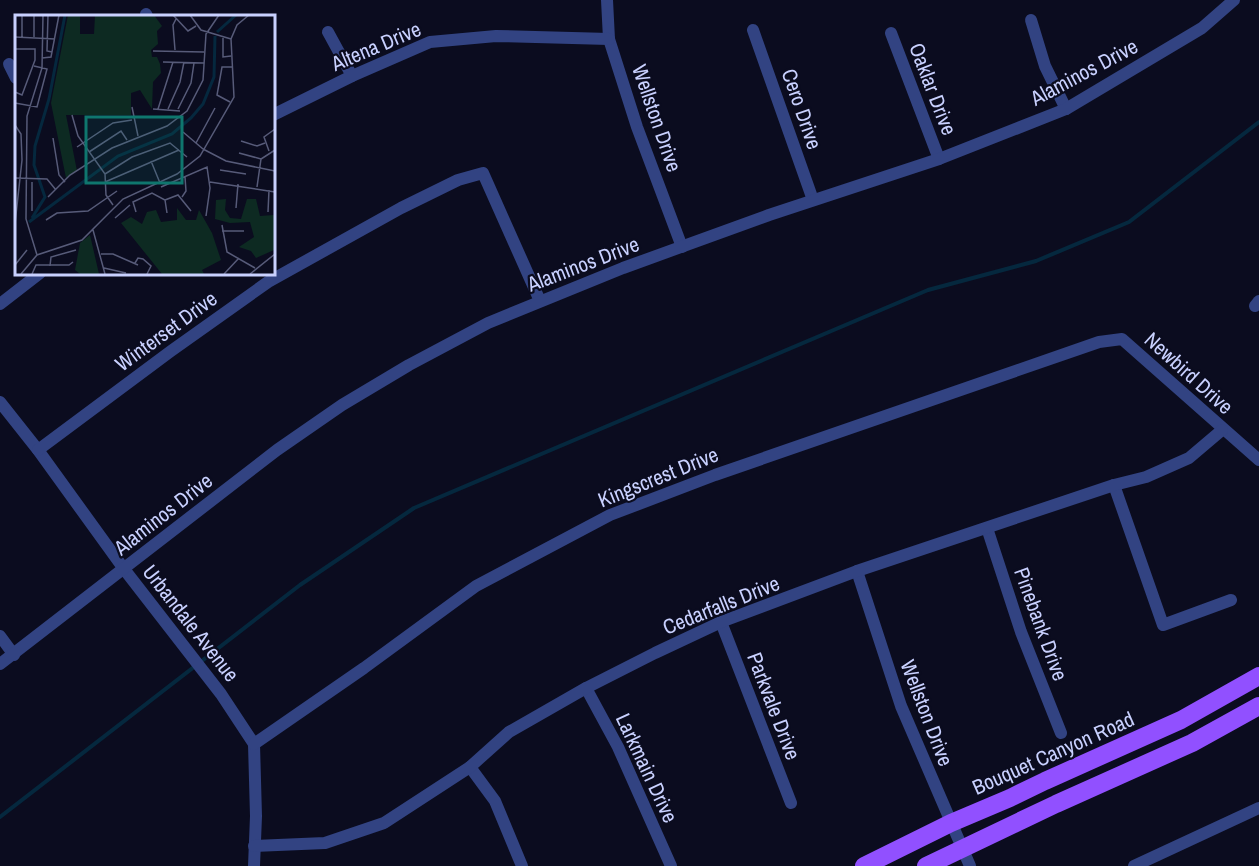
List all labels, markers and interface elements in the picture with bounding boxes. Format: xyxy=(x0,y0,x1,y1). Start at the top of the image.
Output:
street label: Altena Drive xyxy=(326,14,425,78)
inset map xyxy=(15,15,274,274)
street label: Alaminos Drive xyxy=(1024,32,1143,113)
street label: Oaklar Drive xyxy=(902,39,964,139)
street label: Wellston Drive xyxy=(625,60,689,176)
street label: Cero Drive xyxy=(775,65,829,153)
street label: Alaminos Drive xyxy=(522,229,643,299)
street label: Winterset Drive xyxy=(109,284,223,378)
street label: Newbird Drive xyxy=(1138,325,1240,421)
street label: Kingscrest Drive xyxy=(594,440,722,514)
street label: Alaminos Drive xyxy=(107,466,218,562)
street label: Urbandale Avenue xyxy=(136,558,246,688)
street label: Pinebank Drive xyxy=(1007,563,1075,685)
street label: Cedarfalls Drive xyxy=(658,568,784,642)
street label: Parkvale Drive xyxy=(740,648,808,764)
street label: Wellston Drive xyxy=(893,656,961,770)
street label: Bouquet Canyon Road xyxy=(968,704,1138,802)
street label: Larkmain Drive xyxy=(609,709,685,827)

